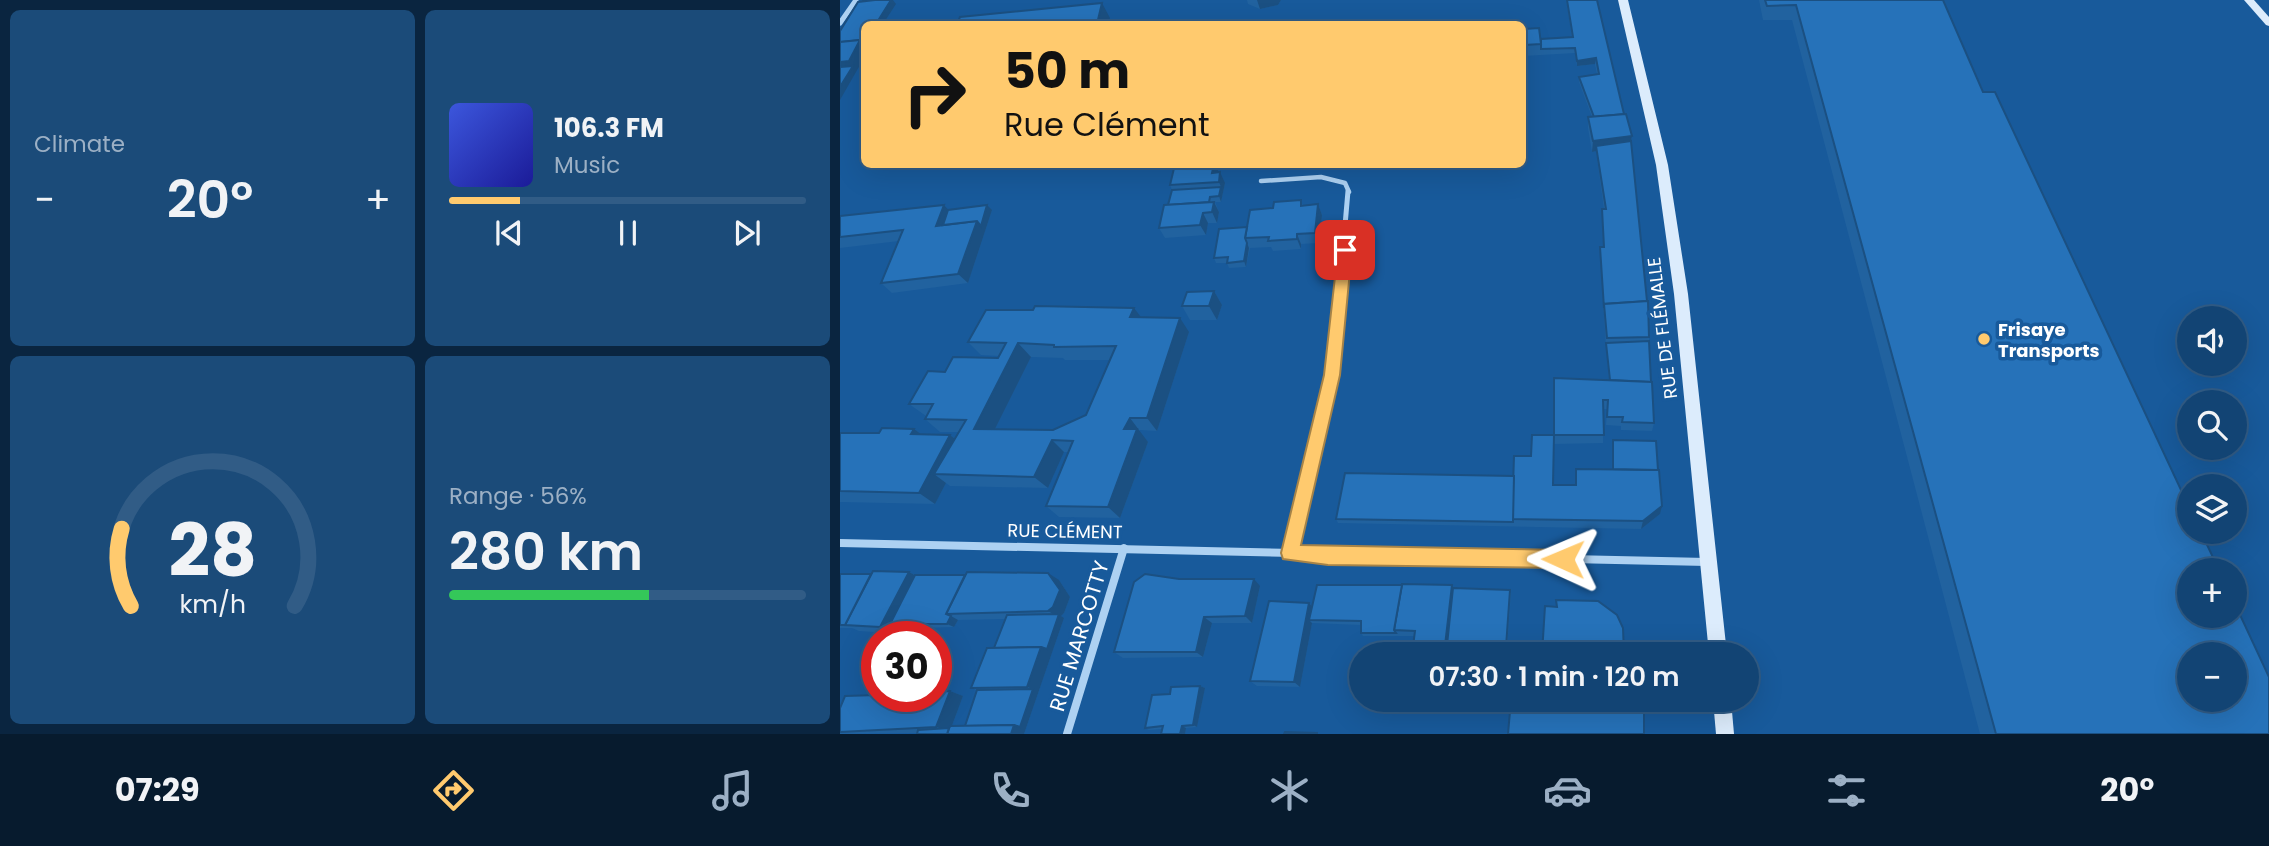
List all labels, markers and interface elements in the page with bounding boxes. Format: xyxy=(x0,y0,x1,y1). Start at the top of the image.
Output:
text: 50 m xyxy=(1004,37,1130,105)
icon: right xyxy=(889,49,980,140)
text: Rue Clément xyxy=(1004,102,1210,147)
text: 106.3 FM xyxy=(554,110,664,146)
text: Climate xyxy=(34,128,125,160)
text: Music xyxy=(554,149,620,181)
text: 20° xyxy=(167,163,253,236)
text: − xyxy=(34,173,55,226)
text: + xyxy=(365,173,391,226)
icon: previous xyxy=(490,214,528,252)
icon: pause xyxy=(609,214,647,252)
icon: next xyxy=(728,214,766,252)
pin xyxy=(1315,220,1375,280)
icon: arrive xyxy=(1326,231,1364,269)
street label: RUE DE FLÉMALLE xyxy=(1641,256,1683,400)
map controls xyxy=(2177,306,2247,712)
button: sound xyxy=(2177,306,2247,376)
place label: Frisaye Transports xyxy=(1998,317,2099,363)
marker: Frisaye Transports xyxy=(1976,331,1992,347)
button: search xyxy=(2177,390,2247,460)
button: layers xyxy=(2177,474,2247,544)
text: Range · 56% xyxy=(449,480,587,512)
text: 28 xyxy=(168,500,257,601)
text: 280 km xyxy=(449,515,643,588)
street label: RUE CLÉMENT xyxy=(1007,517,1123,545)
position arrow xyxy=(1526,522,1600,596)
street label: RUE MARCOTTY xyxy=(1042,557,1116,715)
button: + xyxy=(2177,558,2247,628)
text: km/h xyxy=(179,587,246,622)
speed limit sign: 30 xyxy=(861,621,952,712)
button: − xyxy=(2177,642,2247,712)
text: 07:30 · 1 min · 120 m xyxy=(1429,659,1679,695)
icon: directions xyxy=(429,766,478,815)
icon: music xyxy=(708,766,757,815)
icon: phone xyxy=(986,766,1035,815)
icon: climate xyxy=(1265,766,1314,815)
icon: car xyxy=(1543,766,1592,815)
icon: filters xyxy=(1822,766,1871,815)
text: 07:29 xyxy=(115,767,200,812)
text: 20° xyxy=(2100,767,2154,812)

